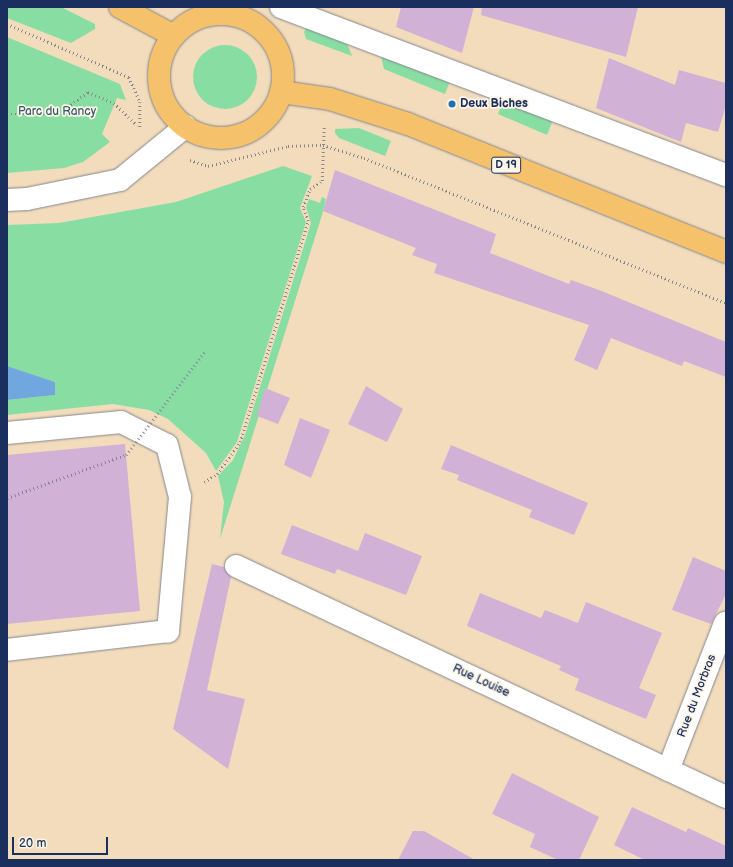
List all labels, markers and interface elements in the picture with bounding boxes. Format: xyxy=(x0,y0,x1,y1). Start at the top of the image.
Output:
place label: Deux Biches xyxy=(460,97,528,111)
marker: Deux Biches xyxy=(447,99,457,109)
park label: Parc du Rancy xyxy=(18,105,96,119)
road number: D 19 xyxy=(491,156,521,174)
street label: Rue du Morbras xyxy=(675,653,719,739)
street label: Rue Louise xyxy=(450,662,512,700)
scale bar xyxy=(14,829,110,855)
text: 20 m xyxy=(19,836,46,851)

